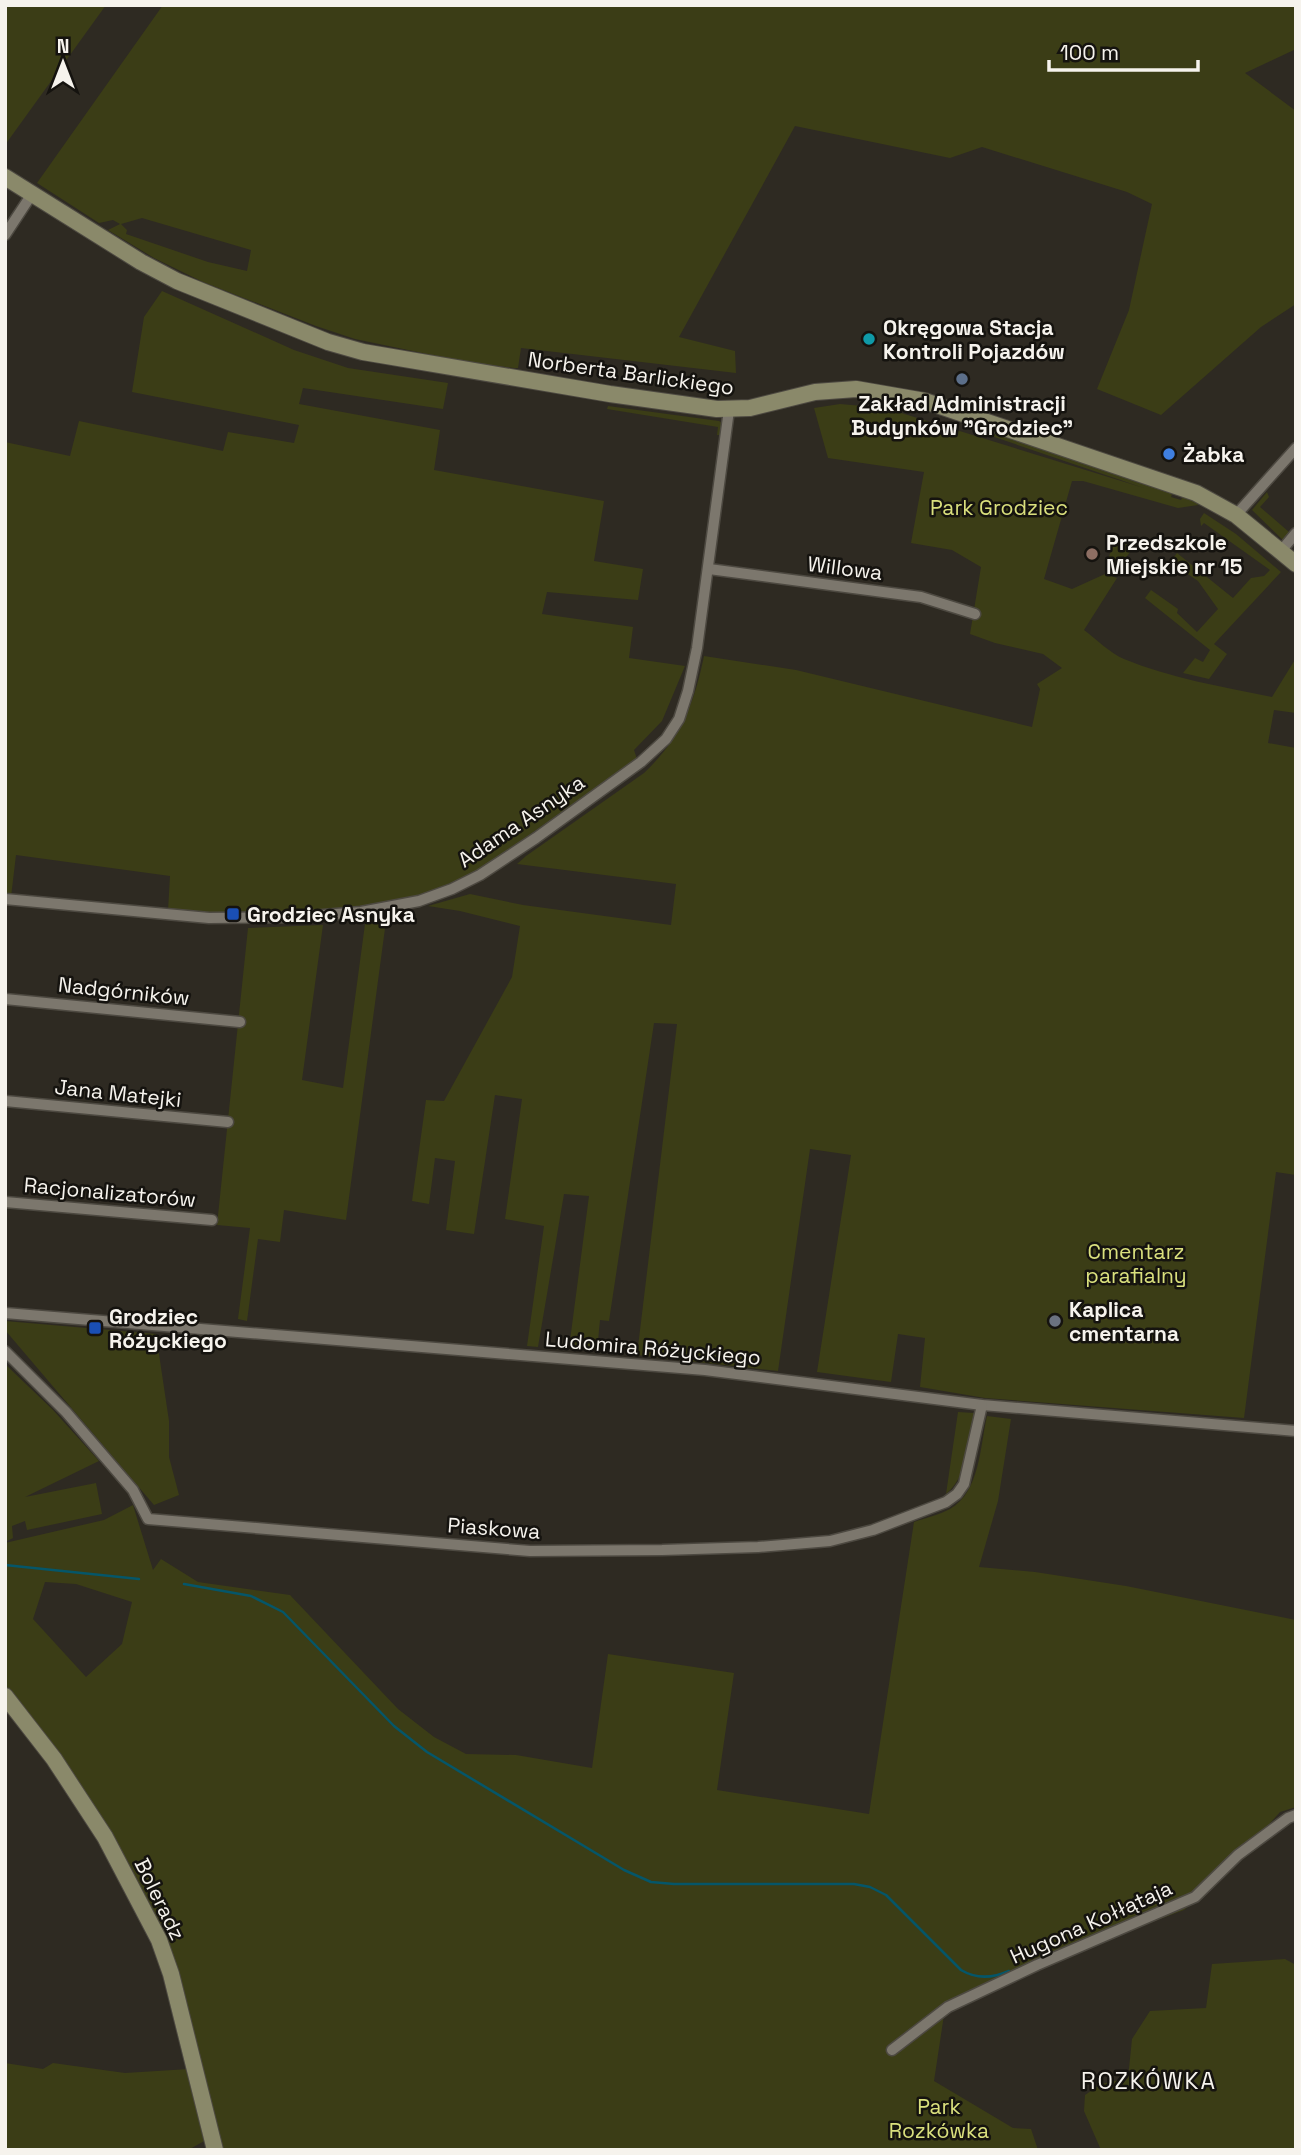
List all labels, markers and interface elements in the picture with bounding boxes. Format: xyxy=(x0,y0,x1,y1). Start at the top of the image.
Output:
north arrow xyxy=(28,28,98,98)
scale bar xyxy=(1049,28,1198,72)
text: N xyxy=(57,34,69,59)
text: 100 m xyxy=(1060,39,1119,66)
place label: Okręgowa Stacja Kontroli Pojazdów xyxy=(883,314,1065,365)
marker: Okręgowa Stacja Kontroli Pojazdów xyxy=(861,331,877,347)
street label: Norberta Barlickiego xyxy=(526,345,736,401)
marker: Zakład Administracji Budynków "Grodziec" xyxy=(954,371,970,387)
place label: Zakład Administracji Budynków "Grodziec" xyxy=(851,390,1073,441)
place label: Żabka xyxy=(1183,441,1244,468)
marker: Żabka xyxy=(1161,446,1177,462)
park label: Park Grodziec xyxy=(930,494,1068,521)
place label: Przedszkole Miejskie nr 15 xyxy=(1106,529,1242,580)
marker: Przedszkole Miejskie nr 15 xyxy=(1084,546,1100,562)
street label: Willowa xyxy=(806,550,884,586)
street label: Adama Asnyka xyxy=(452,769,590,873)
place label: Grodziec Asnyka xyxy=(247,901,415,928)
marker: Grodziec Asnyka xyxy=(225,906,241,922)
street label: Nadgórników xyxy=(57,971,191,1011)
street label: Jana Matejki xyxy=(53,1073,183,1113)
street label: Racjonalizatorów xyxy=(23,1171,197,1213)
park label: Cmentarz parafialny xyxy=(1085,1238,1187,1289)
place label: Kaplica cmentarna xyxy=(1069,1296,1179,1347)
place label: Grodziec Różyckiego xyxy=(109,1303,227,1354)
marker: Kaplica cmentarna xyxy=(1047,1313,1063,1329)
marker: Grodziec Różyckiego xyxy=(87,1320,103,1336)
street label: Ludomira Różyckiego xyxy=(544,1325,762,1371)
street label: Piaskowa xyxy=(447,1511,541,1545)
street label: Boleradz xyxy=(129,1853,191,1945)
street label: Hugona Kołłątaja xyxy=(1006,1874,1176,1970)
district label: ROZKÓWKA xyxy=(1081,2066,1217,2096)
park label: Park Rozkówka xyxy=(889,2093,989,2144)

